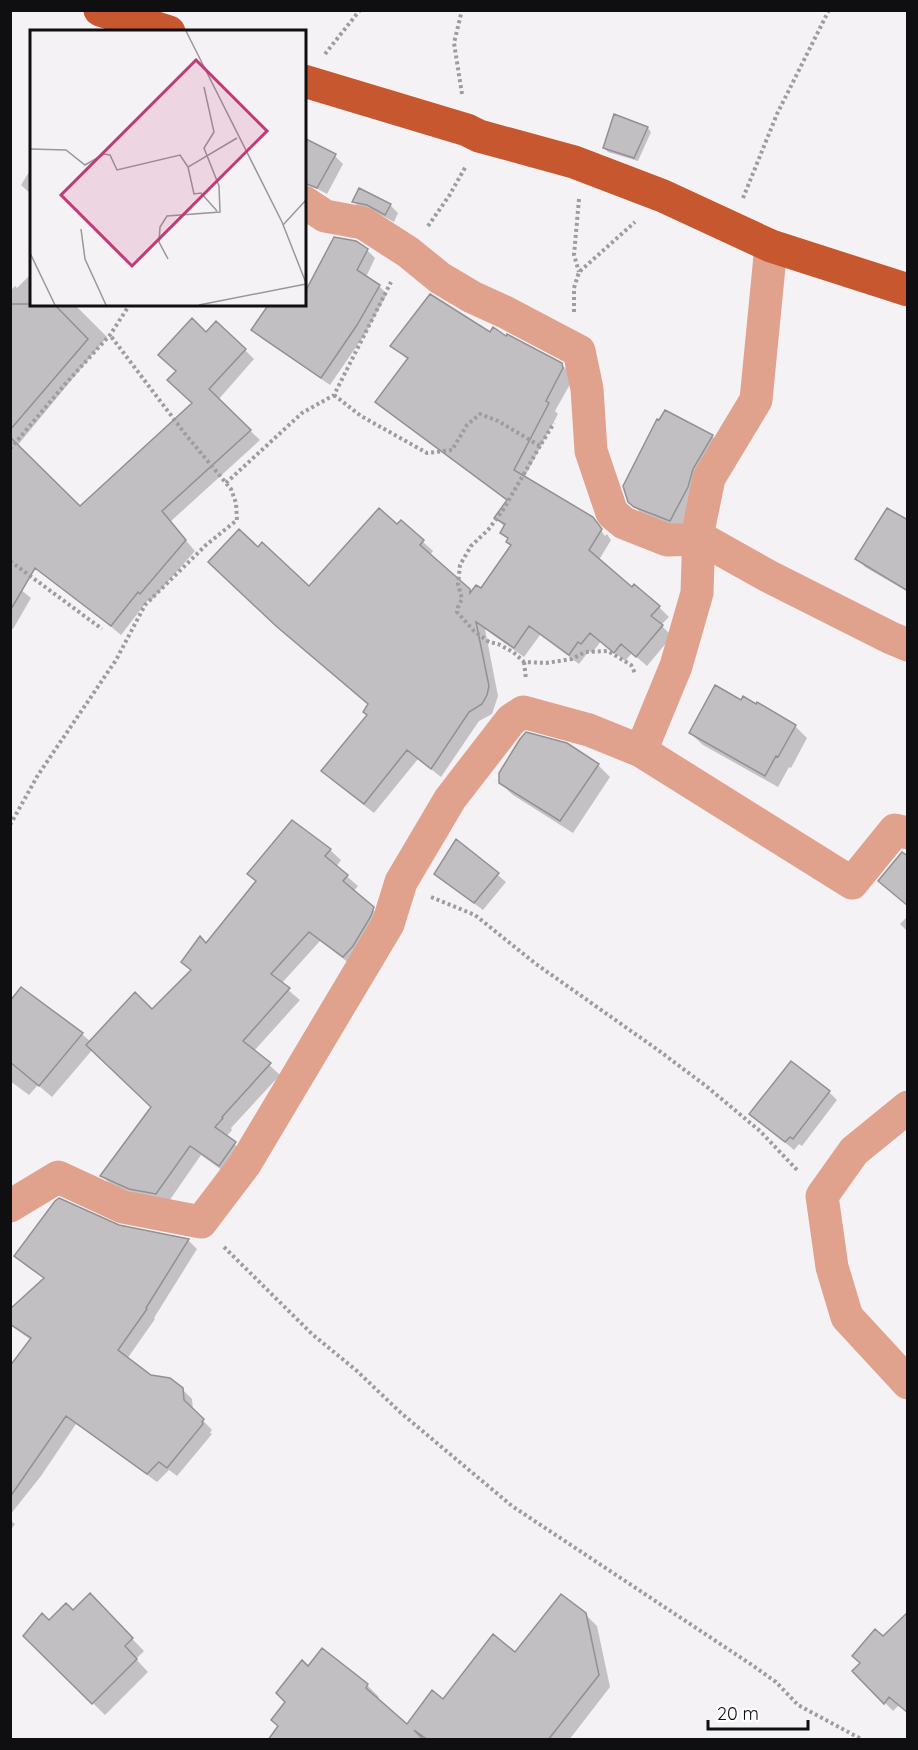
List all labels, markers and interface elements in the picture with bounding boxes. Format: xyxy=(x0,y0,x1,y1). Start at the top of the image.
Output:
inset map xyxy=(30,30,306,306)
scale bar xyxy=(708,1693,808,1731)
text: 20 m xyxy=(717,1702,759,1725)

